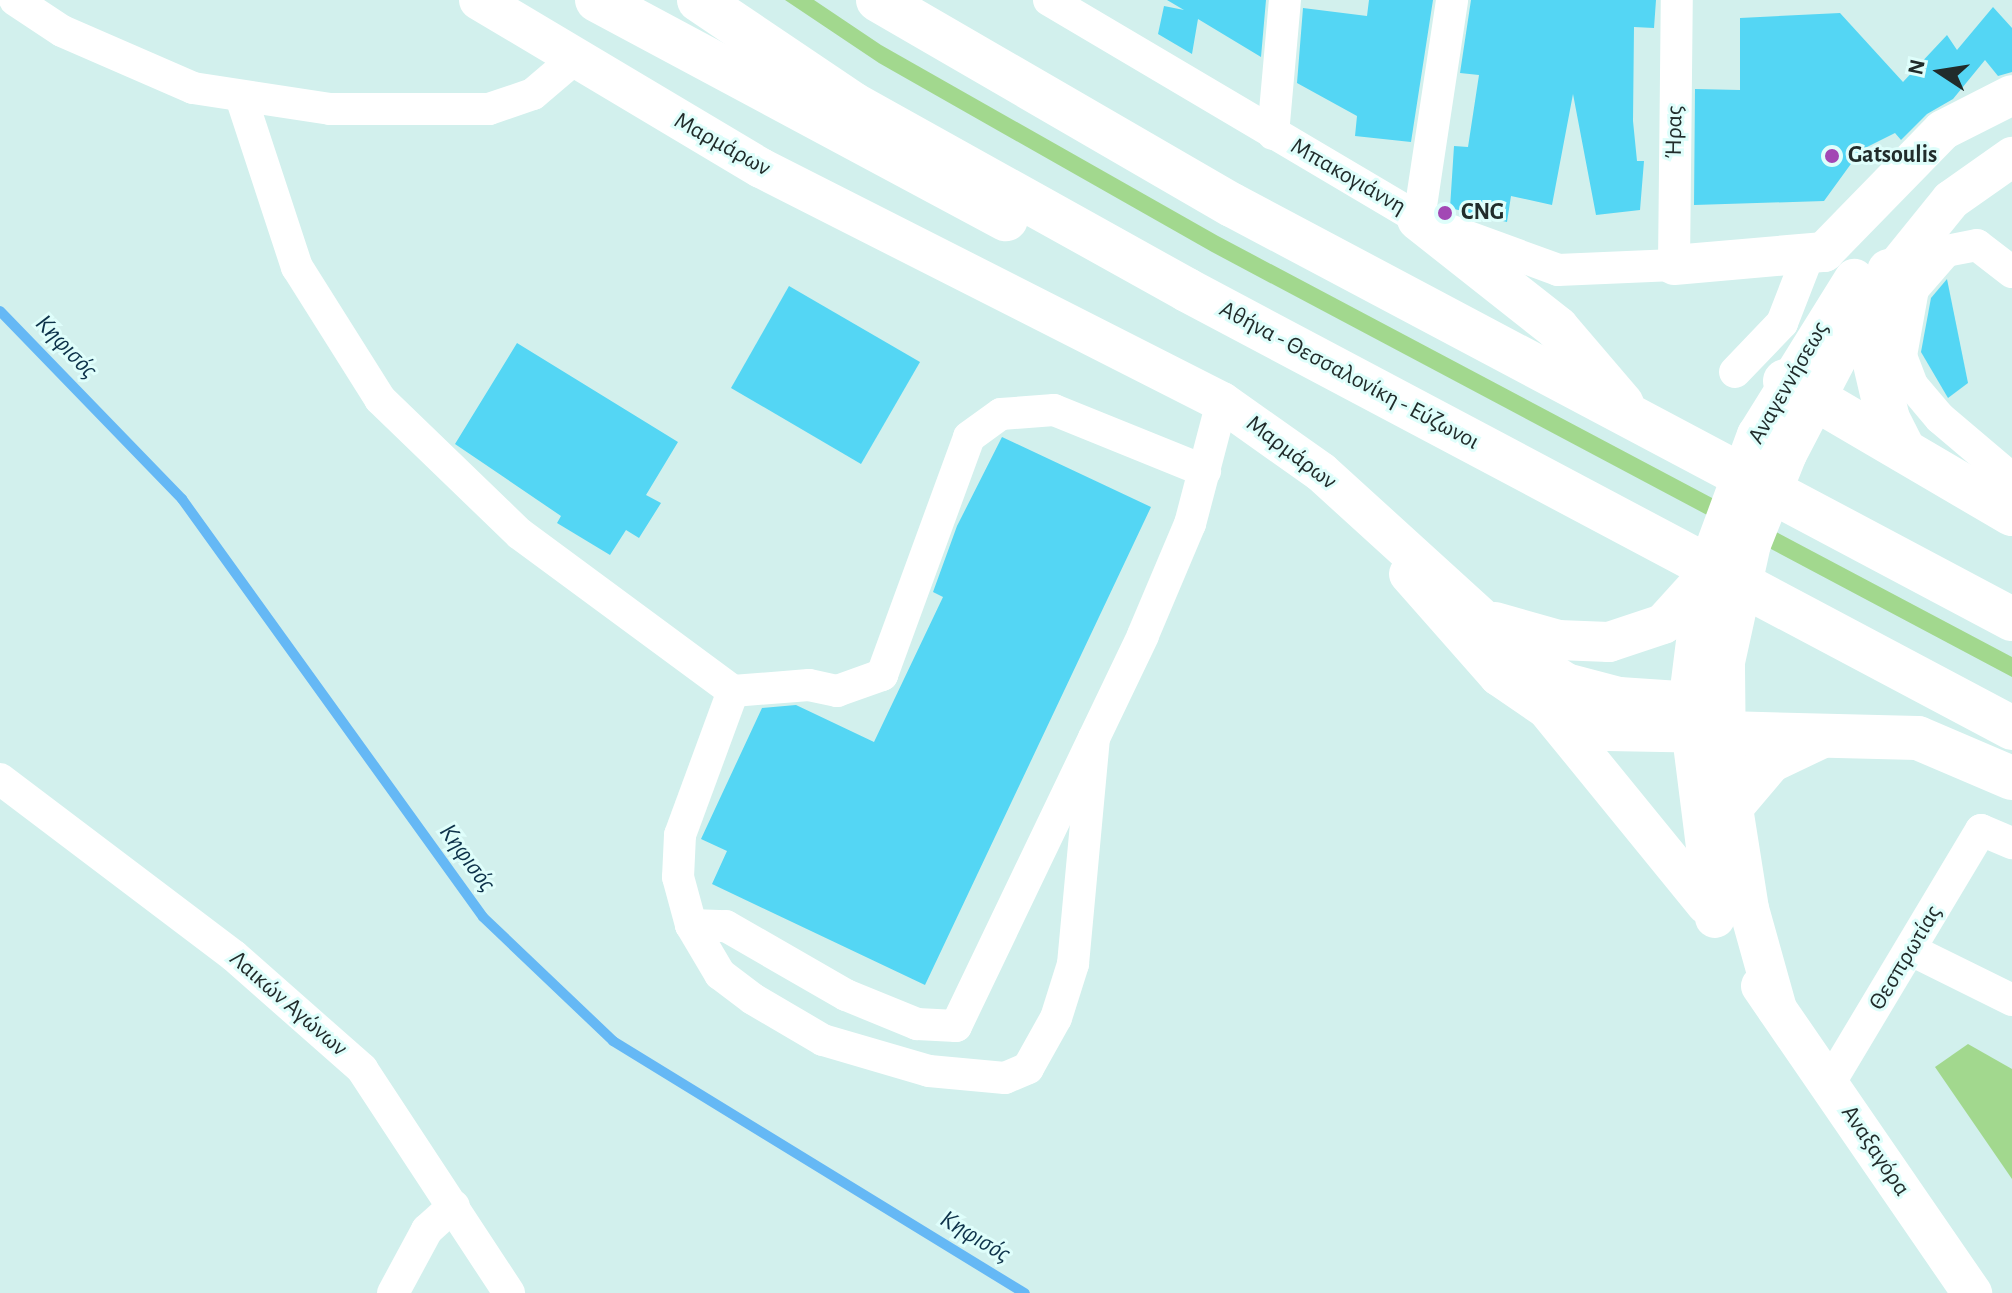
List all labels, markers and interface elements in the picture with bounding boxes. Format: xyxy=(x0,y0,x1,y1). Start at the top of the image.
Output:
north arrow xyxy=(1900,32,1980,112)
text: N xyxy=(1904,57,1929,77)
street label: Ήρας xyxy=(1660,105,1690,159)
street label: Μαρμάρων xyxy=(669,107,775,183)
street label: Μπακογιάννη xyxy=(1285,132,1411,222)
place label: Gatsoulis xyxy=(1848,142,1937,170)
marker: Gatsoulis xyxy=(1823,147,1841,165)
place label: CNG xyxy=(1461,199,1504,227)
marker: CNG xyxy=(1436,204,1454,222)
street label: Αθήνα - Θεσσαλονίκη - Εύζωνοι xyxy=(1214,295,1484,457)
water label: Κηφισός xyxy=(28,309,104,385)
street label: Αναγεννήσεως xyxy=(1742,317,1836,449)
street label: Μαρμάρων xyxy=(1240,410,1342,496)
water label: Κηφισός xyxy=(432,818,502,898)
street label: Θεσπρωτίας xyxy=(1863,900,1949,1016)
street label: Λαικών Αγώνων xyxy=(223,945,353,1063)
street label: Αναξαγόρα xyxy=(1834,1100,1916,1202)
water label: Κηφισός xyxy=(934,1204,1016,1270)

